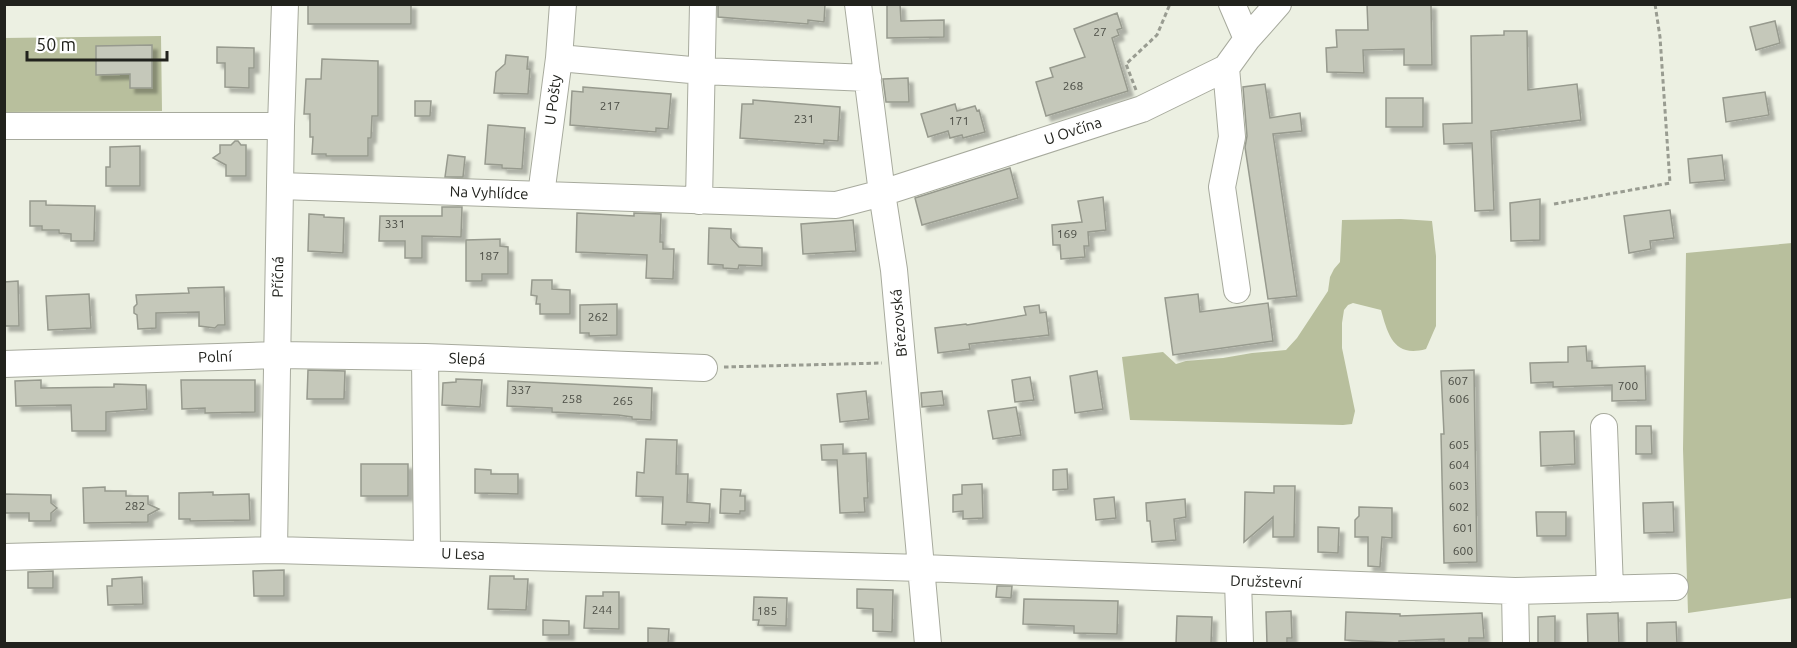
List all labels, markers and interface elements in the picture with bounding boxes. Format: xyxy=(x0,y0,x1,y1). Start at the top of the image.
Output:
scale bar xyxy=(27,24,166,62)
house number: 27 xyxy=(1093,25,1107,38)
text: 50 m xyxy=(36,34,76,54)
street label: U Pošty xyxy=(541,74,564,126)
house number: 268 xyxy=(1063,79,1083,92)
house number: 217 xyxy=(600,99,620,112)
house number: 231 xyxy=(794,112,814,125)
street label: U Ovčína xyxy=(1042,113,1104,148)
house number: 171 xyxy=(949,114,969,127)
street label: Na Vyhlídce xyxy=(449,183,529,202)
house number: 331 xyxy=(385,217,405,230)
house number: 169 xyxy=(1057,227,1077,240)
house number: 187 xyxy=(479,249,499,262)
street label: Příčná xyxy=(269,256,286,298)
street label: Březovská xyxy=(887,288,910,358)
house number: 262 xyxy=(588,310,608,323)
street label: Polní xyxy=(198,347,232,366)
street label: Slepá xyxy=(448,349,486,368)
house number: 607 xyxy=(1448,374,1468,387)
house number: 700 xyxy=(1618,379,1638,392)
house number: 337 xyxy=(511,383,531,396)
house number: 258 xyxy=(562,392,582,405)
house number: 606 xyxy=(1449,392,1469,405)
house number: 265 xyxy=(613,394,633,407)
house number: 605 xyxy=(1449,438,1469,451)
house number: 604 xyxy=(1449,458,1469,471)
house number: 603 xyxy=(1449,479,1469,492)
house number: 282 xyxy=(125,499,145,512)
house number: 602 xyxy=(1449,500,1469,513)
house number: 601 xyxy=(1453,521,1473,534)
street label: U Lesa xyxy=(441,544,485,563)
house number: 600 xyxy=(1453,544,1473,557)
street label: Družstevní xyxy=(1230,572,1303,591)
house number: 244 xyxy=(592,603,612,616)
house number: 185 xyxy=(757,604,777,617)

